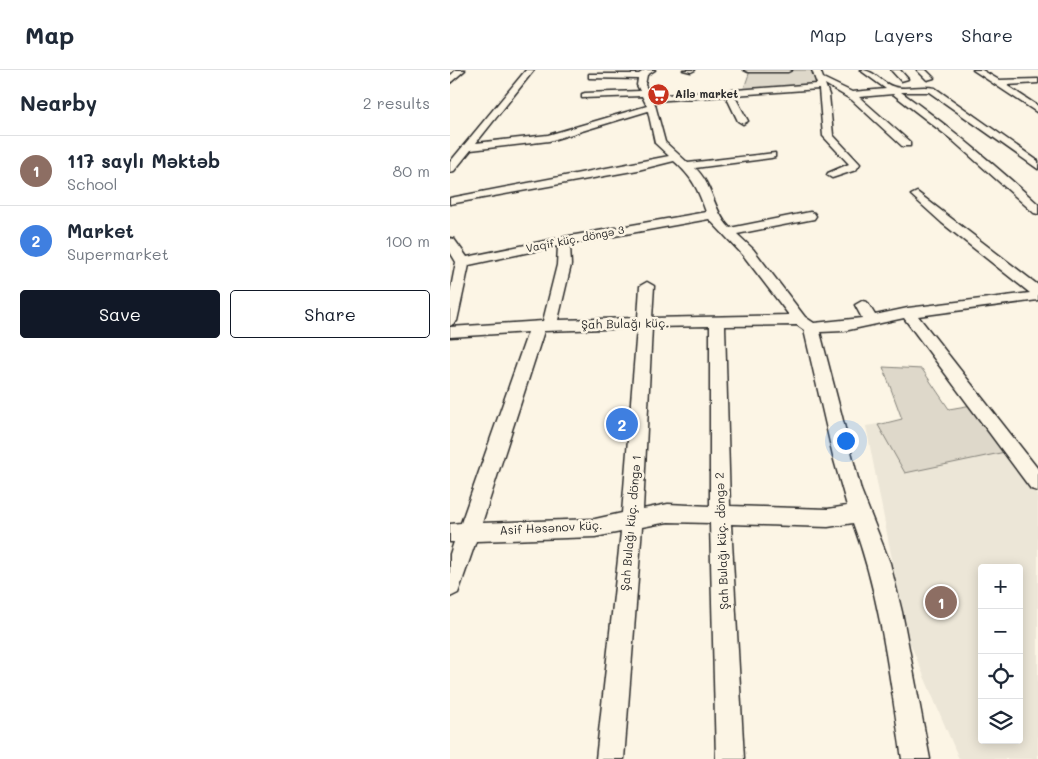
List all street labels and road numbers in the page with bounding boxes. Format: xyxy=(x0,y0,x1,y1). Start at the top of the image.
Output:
street label: Vaqif küç. döngə 3 xyxy=(524,222,626,255)
street label: Şah Bulağı küç. xyxy=(581,314,669,332)
street label: Şah Bulağı küç. döngə 1 xyxy=(616,454,644,591)
street label: Şah Bulağı küç. döngə 2 xyxy=(711,472,731,610)
street label: Asif Həsənov küç. xyxy=(499,516,603,538)

